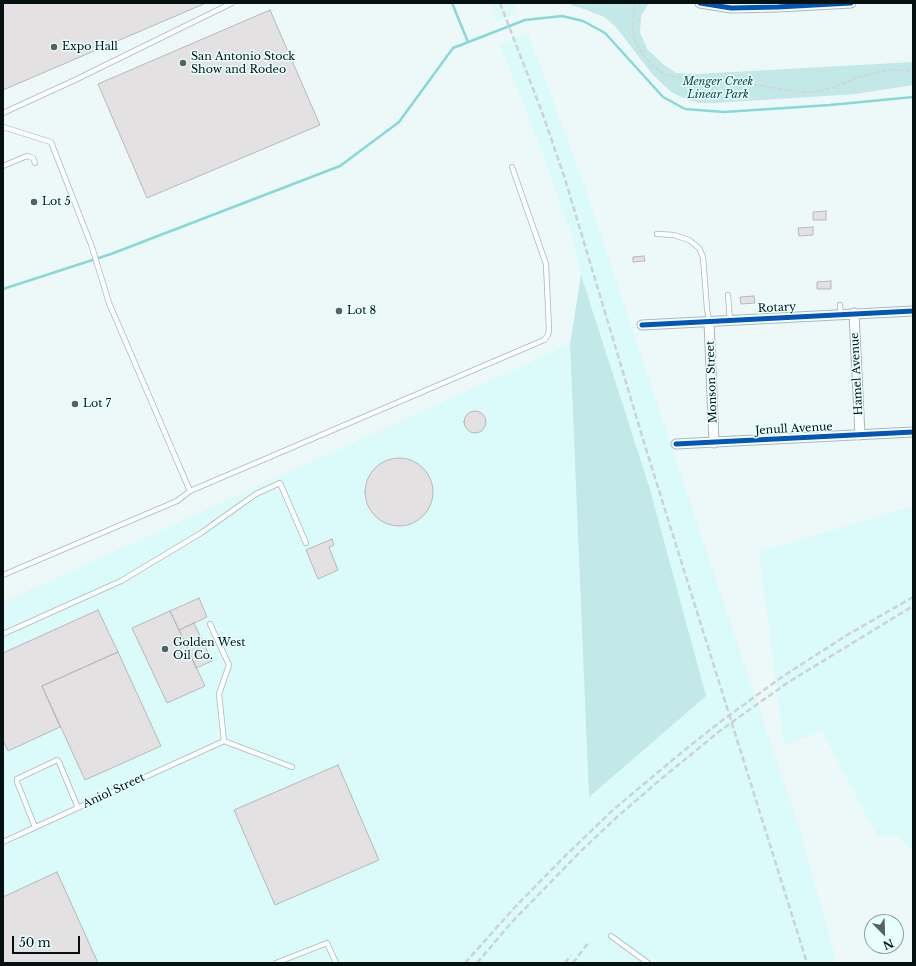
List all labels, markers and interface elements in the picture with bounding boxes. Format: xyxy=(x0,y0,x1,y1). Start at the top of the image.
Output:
place label: Expo Hall xyxy=(62,40,118,54)
marker: Expo Hall xyxy=(49,42,59,52)
place label: San Antonio Stock Show and Rodeo xyxy=(191,50,295,76)
marker: San Antonio Stock Show and Rodeo xyxy=(178,58,188,68)
park label: Menger Creek Linear Park xyxy=(683,75,753,101)
place label: Lot 5 xyxy=(42,195,71,209)
marker: Lot 5 xyxy=(29,197,39,207)
street label: Rotary xyxy=(758,300,796,316)
place label: Lot 8 xyxy=(347,304,376,318)
marker: Lot 8 xyxy=(334,306,344,316)
street label: Hamel Avenue xyxy=(848,332,866,416)
street label: Monson Street xyxy=(704,341,720,423)
place label: Lot 7 xyxy=(83,397,111,411)
marker: Lot 7 xyxy=(70,399,80,409)
street label: Jenull Avenue xyxy=(755,420,833,438)
place label: Golden West Oil Co. xyxy=(173,636,245,662)
marker: Golden West Oil Co. xyxy=(160,644,170,654)
street label: Aniol Street xyxy=(81,771,147,811)
north arrow xyxy=(864,914,904,954)
scale bar xyxy=(14,928,82,954)
text: 50 m xyxy=(19,935,51,950)
text: N xyxy=(881,936,896,953)

